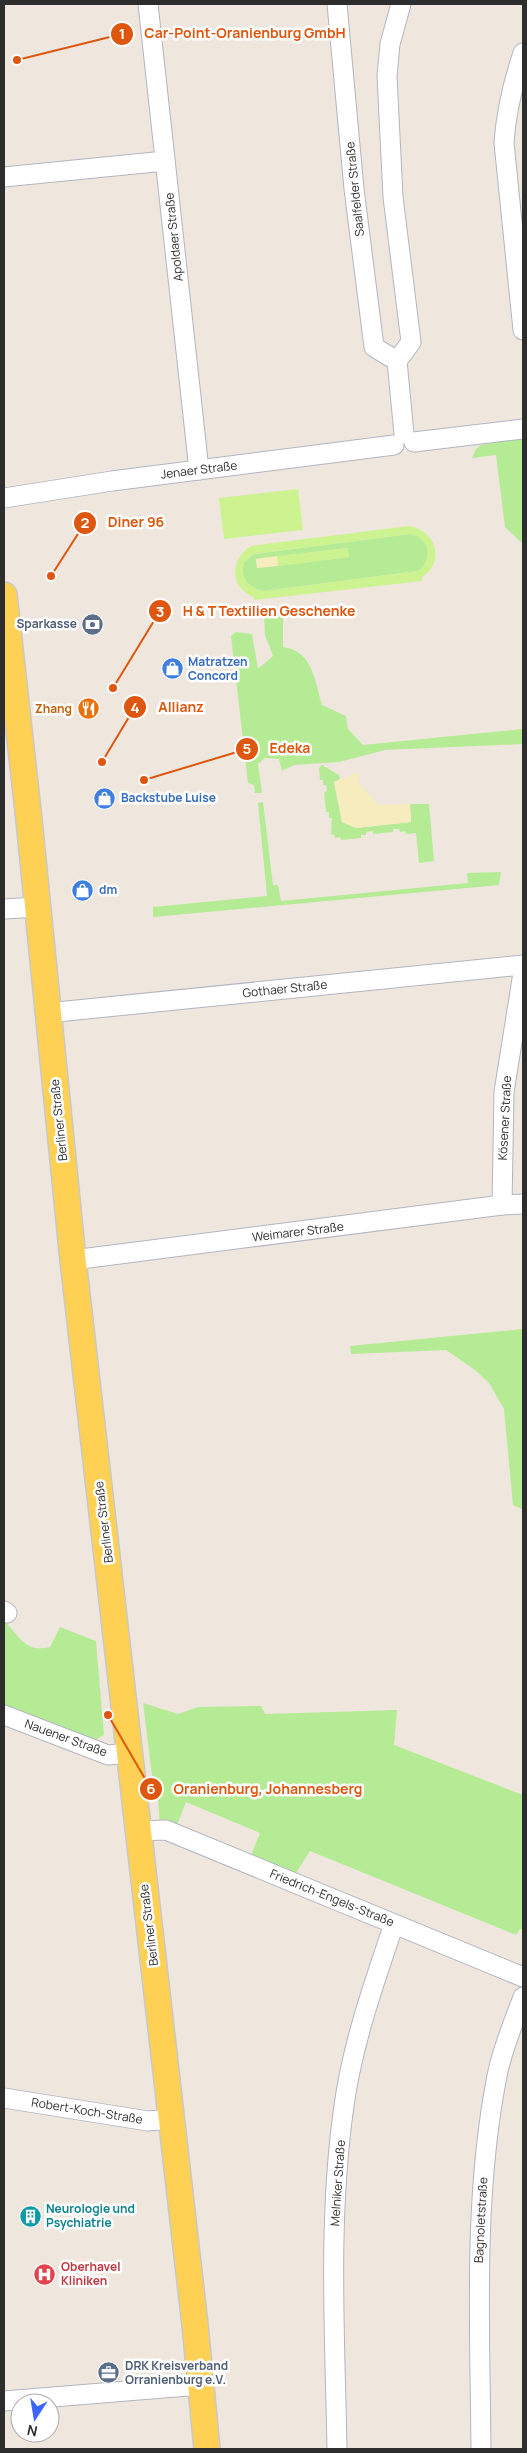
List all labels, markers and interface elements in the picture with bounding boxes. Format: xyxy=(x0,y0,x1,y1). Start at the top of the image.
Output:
callout: Car-Point-Oranienburg GmbH xyxy=(109,19,355,48)
text: 1 xyxy=(119,23,125,44)
text: Car-Point-Oranienburg GmbH xyxy=(144,23,346,42)
street label: Saalfelder Straße xyxy=(341,141,368,237)
street label: Apoldaer Straße xyxy=(160,192,187,282)
street label: Jenaer Straße xyxy=(160,456,238,483)
callout: Diner 96 xyxy=(73,508,174,537)
text: 2 xyxy=(81,512,90,533)
text: Diner 96 xyxy=(108,512,164,531)
callout: H & T Textilien Geschenke xyxy=(148,597,366,626)
text: 3 xyxy=(156,601,164,622)
text: H & T Textilien Geschenke xyxy=(183,601,355,620)
bank icon: Sparkasse xyxy=(81,612,105,636)
place label: Sparkasse xyxy=(16,615,77,632)
place label: Matratzen Concord xyxy=(188,653,248,684)
shop icon: Matratzen Concord xyxy=(160,657,184,681)
callout: Allianz xyxy=(123,693,213,722)
restaurant icon: Zhang xyxy=(76,697,100,721)
text: 4 xyxy=(130,697,140,718)
text: Allianz xyxy=(158,697,204,716)
place label: Zhang xyxy=(35,700,72,717)
callout: Edeka xyxy=(235,734,321,763)
text: 5 xyxy=(243,738,252,759)
text: Edeka xyxy=(270,738,310,757)
shop icon: Backstube Luise xyxy=(93,786,117,810)
place label: Backstube Luise xyxy=(121,789,216,806)
shop icon: dm xyxy=(71,878,95,902)
place label: dm xyxy=(99,881,117,898)
street label: Gothaer Straße xyxy=(242,976,328,1001)
street label: Kösener Straße xyxy=(494,1075,515,1161)
street label: Berliner Straße xyxy=(46,1078,71,1162)
street label: Weimarer Straße xyxy=(251,1217,345,1246)
street label: Berliner Straße xyxy=(90,1480,117,1564)
street label: Nauener Straße xyxy=(22,1715,110,1760)
callout: Oranienburg, Johannesberg xyxy=(139,1774,372,1803)
text: 6 xyxy=(146,1778,156,1799)
text: Oranienburg, Johannesberg xyxy=(174,1779,362,1798)
street label: Friedrich-Engels-Straße xyxy=(268,1865,397,1930)
street label: Berliner Straße xyxy=(135,1883,162,1967)
street label: Robert-Koch-Straße xyxy=(30,2093,144,2128)
street label: Melniker Straße xyxy=(326,2139,349,2227)
street label: Bagnoletstraße xyxy=(470,2177,491,2263)
place label: Neurologie und Psychiatrie xyxy=(46,2200,135,2231)
building icon: Neurologie und Psychiatrie xyxy=(18,2204,42,2228)
place label: Oberhavel Kliniken xyxy=(61,2258,121,2289)
hospital icon: Oberhavel Kliniken xyxy=(33,2262,57,2286)
place label: DRK Kreisverband Orranienburg e.V. xyxy=(125,2357,228,2388)
office icon: DRK Kreisverband Orranienburg e.V. xyxy=(97,2361,121,2385)
north arrow xyxy=(10,2393,60,2443)
text: N xyxy=(25,2421,39,2442)

